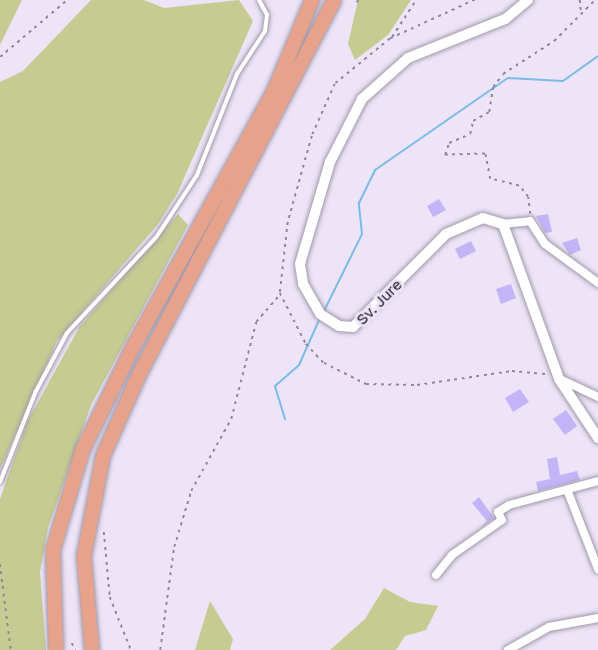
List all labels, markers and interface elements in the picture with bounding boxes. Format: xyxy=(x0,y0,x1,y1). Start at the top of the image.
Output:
street label: Sv. Jure xyxy=(352,275,406,329)

